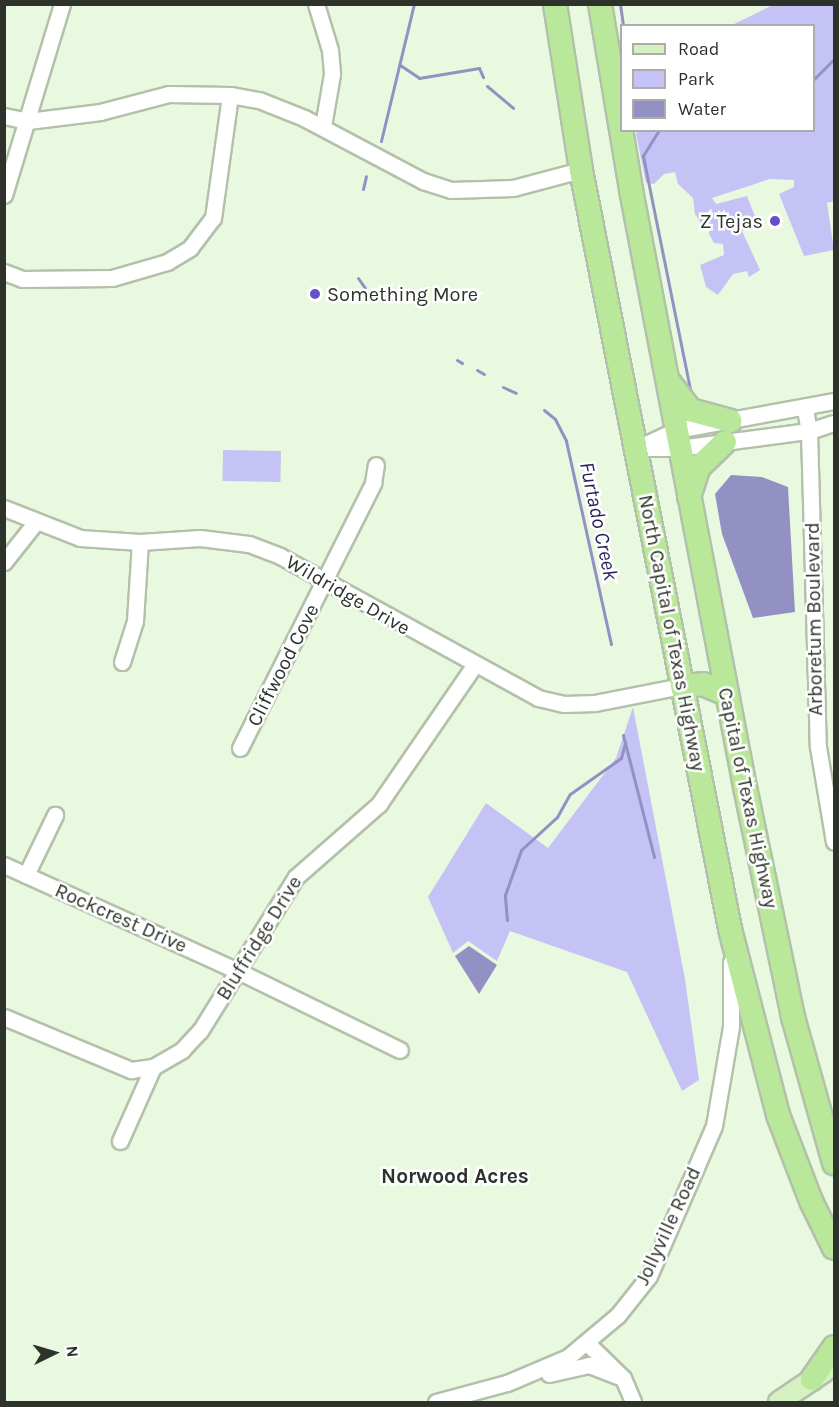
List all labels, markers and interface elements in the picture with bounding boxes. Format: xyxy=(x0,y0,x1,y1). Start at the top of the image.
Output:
legend xyxy=(620,24,815,132)
text: Road xyxy=(678,38,719,60)
text: Park xyxy=(678,68,715,90)
text: Water xyxy=(678,98,726,120)
place label: Z Tejas xyxy=(700,209,763,233)
marker: Z Tejas xyxy=(768,214,782,228)
place label: Something More xyxy=(327,282,478,306)
marker: Something More xyxy=(308,287,322,301)
water label: Furtado Creek xyxy=(574,459,624,583)
street label: North Capital of Texas Highway xyxy=(633,493,711,773)
street label: Arboretum Boulevard xyxy=(800,522,828,716)
street label: Wildridge Drive xyxy=(282,550,414,640)
street label: Cliffwood Cove xyxy=(242,600,324,730)
street label: Capital of Texas Highway xyxy=(713,685,783,911)
street label: Bluffridge Drive xyxy=(211,871,307,1005)
street label: Rockcrest Drive xyxy=(51,878,191,958)
district label: Norwood Acres xyxy=(381,1163,529,1189)
street label: Jollyville Road xyxy=(630,1163,706,1289)
north arrow xyxy=(24,1323,84,1383)
text: N xyxy=(62,1345,82,1358)

